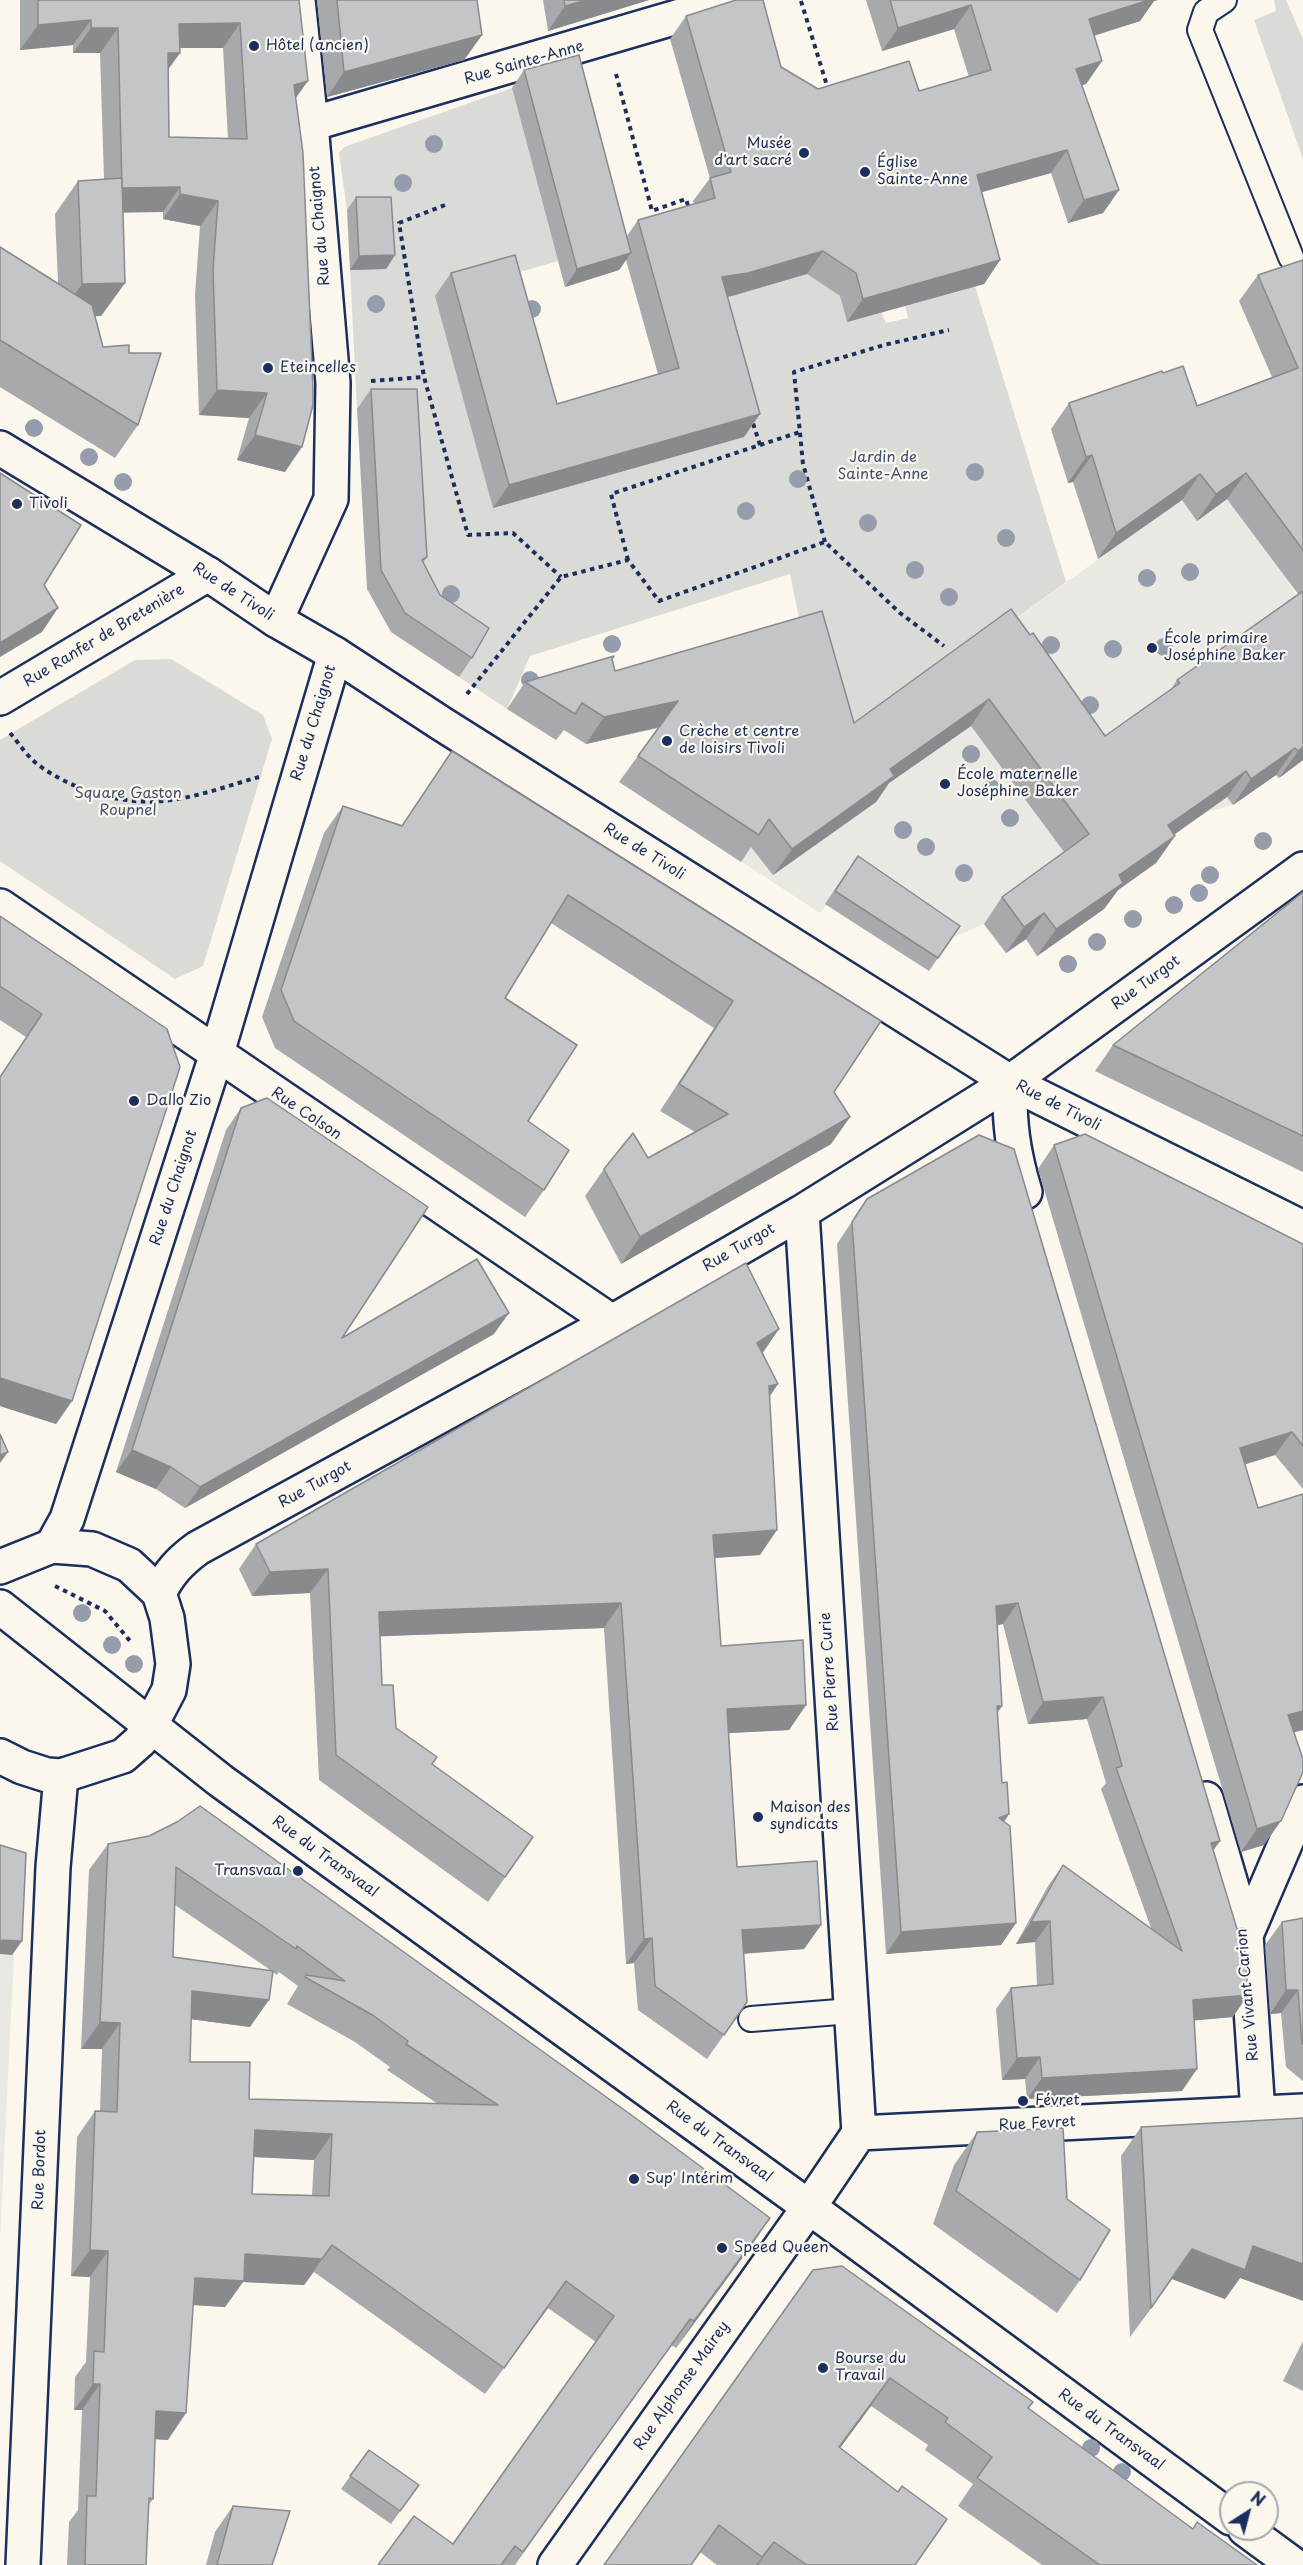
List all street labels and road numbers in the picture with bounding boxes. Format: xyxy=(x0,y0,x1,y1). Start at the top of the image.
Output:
street label: Rue Sainte-Anne xyxy=(462,37,586,89)
street label: Rue du Chaignot xyxy=(306,165,334,287)
street label: Rue de Tivoli xyxy=(189,559,277,625)
street label: Rue Ranfer de Bretenière xyxy=(20,581,188,691)
street label: Rue du Chaignot xyxy=(288,663,340,783)
street label: Rue de Tivoli xyxy=(600,820,688,884)
street label: Rue Turgot xyxy=(1108,952,1184,1014)
street label: Rue de Tivoli xyxy=(1013,1077,1103,1135)
street label: Rue Colson xyxy=(268,1084,344,1144)
street label: Rue du Chaignot xyxy=(147,1128,201,1248)
street label: Rue Turgot xyxy=(700,1220,778,1276)
street label: Rue Turgot xyxy=(276,1458,354,1512)
street label: Rue Pierre Curie xyxy=(817,1612,843,1732)
street label: Rue du Transvaal xyxy=(268,1812,382,1902)
street label: Rue Vivant Carion xyxy=(1233,1928,1263,2062)
street label: Rue du Transvaal xyxy=(662,2097,776,2187)
street label: Rue Fevret xyxy=(998,2113,1076,2135)
street label: Rue Bordot xyxy=(30,2129,50,2211)
street label: Rue Alphonse Mairey xyxy=(631,2318,733,2454)
street label: Rue du Transvaal xyxy=(1054,2385,1168,2475)

